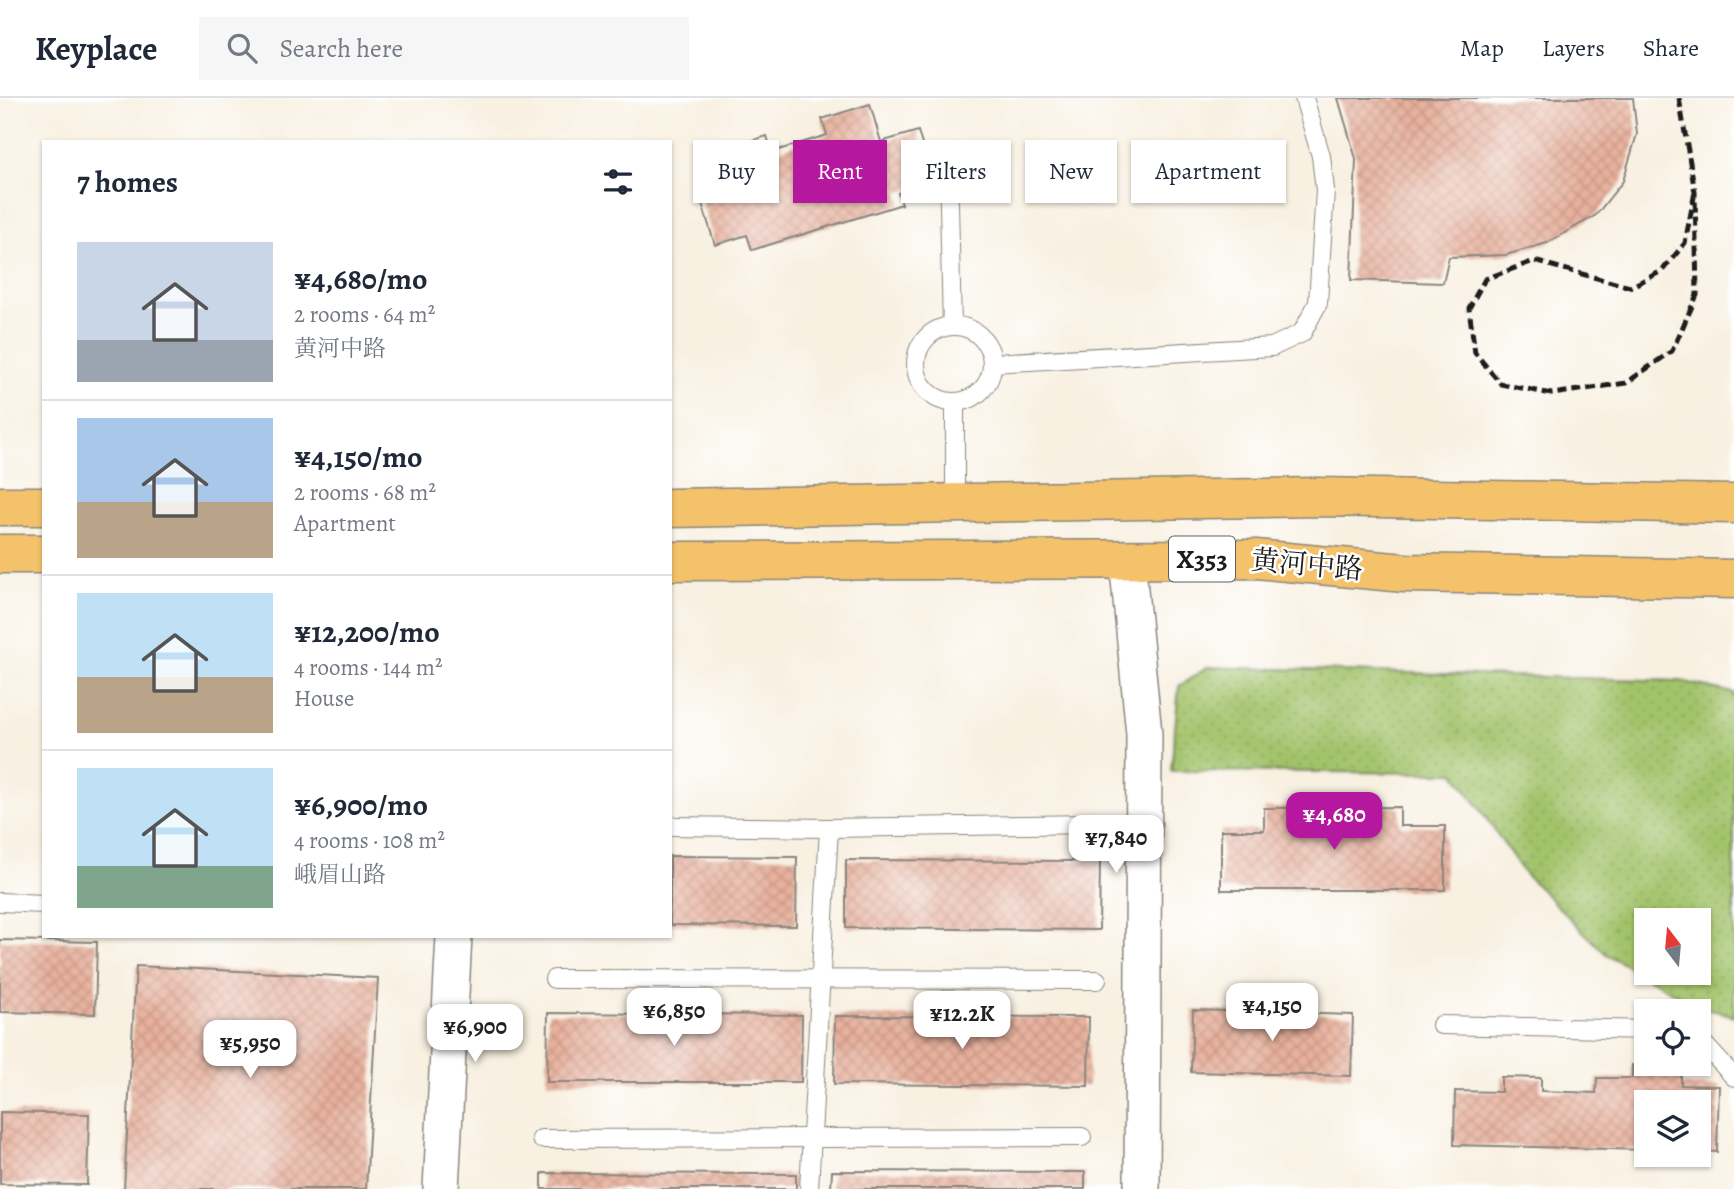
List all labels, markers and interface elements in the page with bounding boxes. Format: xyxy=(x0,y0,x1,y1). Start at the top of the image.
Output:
search box xyxy=(199,17,689,80)
text: Keyplace xyxy=(35,26,157,71)
icon: search xyxy=(223,29,261,67)
text: Search here xyxy=(279,31,403,66)
text: Map xyxy=(1460,32,1504,64)
text: Layers xyxy=(1542,32,1605,64)
text: Share xyxy=(1643,32,1699,64)
chip: Buy xyxy=(693,140,779,203)
chip: Rent xyxy=(793,140,887,203)
chip: Filters xyxy=(901,140,1011,203)
chip: New xyxy=(1025,140,1117,203)
chip: Apartment xyxy=(1131,140,1286,203)
text: 7 homes xyxy=(77,162,178,202)
icon: filters xyxy=(599,163,637,201)
text: ¥4,680/mo xyxy=(294,259,427,299)
icon: home xyxy=(133,270,217,354)
text: 2 rooms · 64 m² xyxy=(294,299,435,330)
text: 黄河中路 xyxy=(294,333,386,364)
text: ¥4,150/mo xyxy=(294,437,423,477)
icon: home xyxy=(133,446,217,530)
text: 2 rooms · 68 m² xyxy=(294,477,436,508)
text: Apartment xyxy=(294,508,396,539)
road number: X353 xyxy=(1169,536,1235,582)
street label: 黄河中路 xyxy=(1250,541,1364,589)
text: ¥12,200/mo xyxy=(294,612,440,652)
icon: home xyxy=(133,621,217,705)
text: 4 rooms · 144 m² xyxy=(294,652,442,683)
text: House xyxy=(294,683,354,714)
text: ¥6,900/mo xyxy=(294,785,428,825)
pin: ¥4,680 xyxy=(1277,792,1391,852)
icon: home xyxy=(133,796,217,880)
text: ¥4,680 xyxy=(1302,799,1366,830)
pin: ¥7,840 xyxy=(1059,816,1173,875)
text: ¥7,840 xyxy=(1085,822,1147,853)
text: 4 rooms · 108 m² xyxy=(294,825,445,856)
text: 峨眉山路 xyxy=(294,859,386,890)
north arrow xyxy=(1634,908,1712,985)
map controls xyxy=(1634,908,1711,1167)
pin: ¥4,150 xyxy=(1215,984,1329,1043)
pin: ¥6,850 xyxy=(617,988,731,1048)
text: ¥4,150 xyxy=(1242,990,1302,1021)
pin: ¥12.2K xyxy=(905,992,1019,1051)
text: ¥6,850 xyxy=(643,995,705,1026)
text: ¥12.2K xyxy=(929,998,995,1029)
button: locate xyxy=(1634,999,1711,1076)
pin: ¥6,900 xyxy=(418,1004,532,1064)
text: ¥6,900 xyxy=(443,1011,507,1042)
pin: ¥5,950 xyxy=(193,1020,307,1080)
text: ¥5,950 xyxy=(219,1027,281,1058)
button: layers xyxy=(1634,1090,1711,1167)

